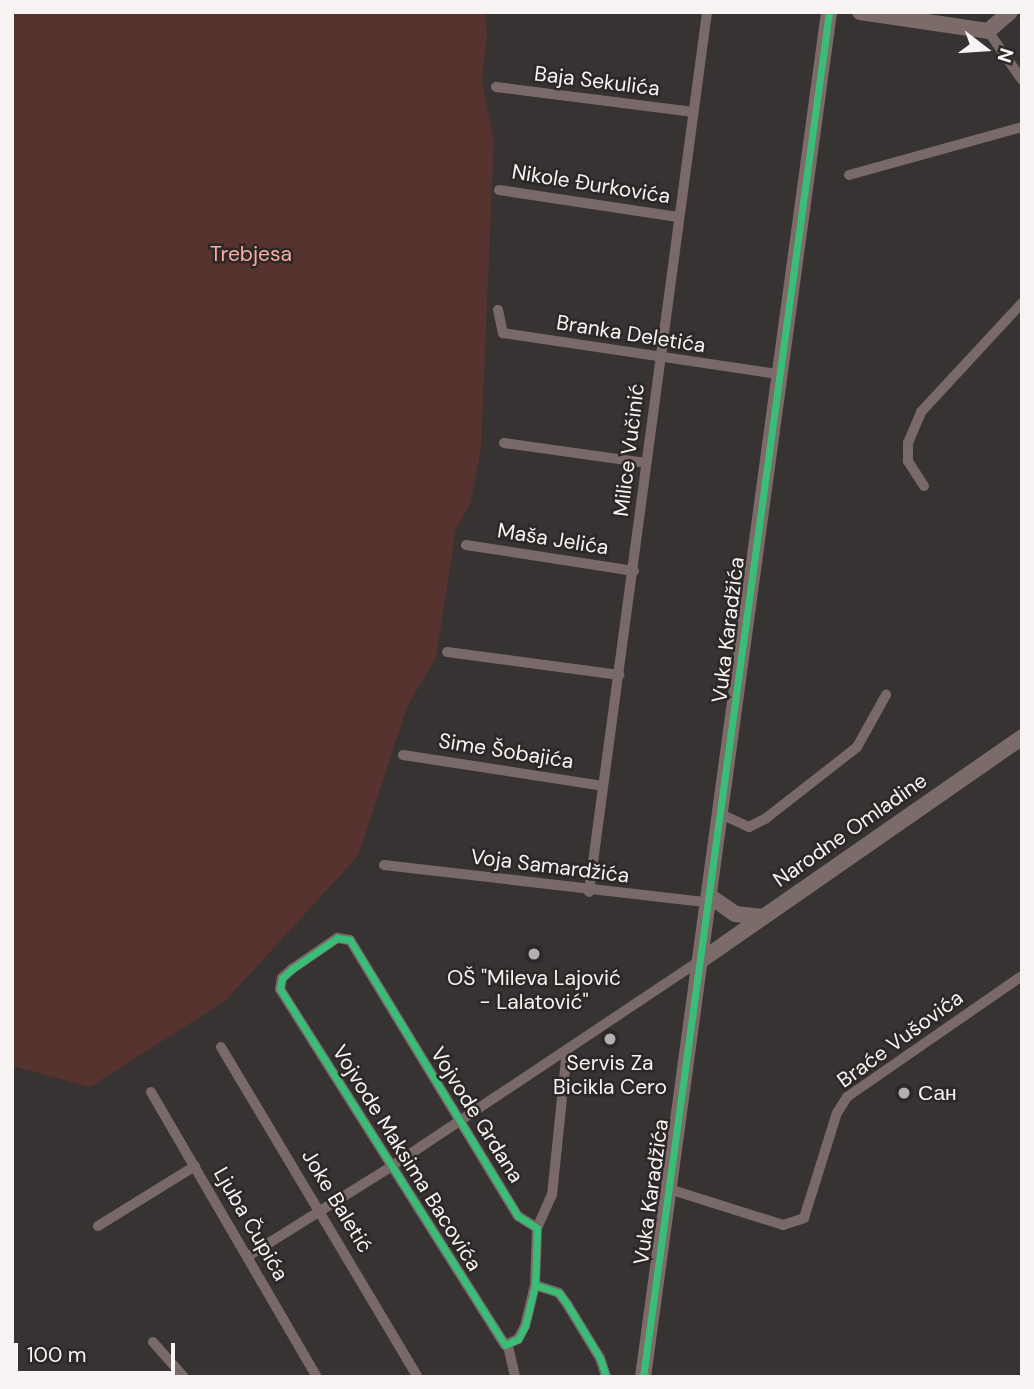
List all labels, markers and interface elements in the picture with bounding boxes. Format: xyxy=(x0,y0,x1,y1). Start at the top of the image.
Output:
north arrow xyxy=(950,14,1020,84)
text: N xyxy=(992,45,1020,66)
street label: Baja Sekulića xyxy=(533,61,661,101)
street label: Nikole Đurkovića xyxy=(510,159,672,209)
park label: Trebjesa xyxy=(210,241,292,267)
street label: Branka Deletića xyxy=(555,310,707,358)
street label: Milice Vučinić xyxy=(608,382,650,518)
street label: Maša Jelića xyxy=(496,518,610,560)
street label: Vuka Karadžića xyxy=(707,556,749,704)
street label: Sime Šobajića xyxy=(437,728,575,774)
street label: Narodne Omladine xyxy=(768,768,932,892)
street label: Voja Samardžića xyxy=(469,844,631,888)
marker: OŠ "Mileva Lajović - Lalatović" xyxy=(526,946,542,962)
place label: OŠ "Mileva Lajović - Lalatović" xyxy=(447,965,621,1015)
street label: Braće Vušovića xyxy=(832,985,968,1093)
marker: Servis Za Bicikla Cero xyxy=(602,1031,618,1047)
street label: Vojvode Maksima Bacovića xyxy=(327,1040,487,1276)
street label: Vojvode Grdana xyxy=(425,1042,529,1188)
place label: Servis Za Bicikla Cero xyxy=(553,1050,667,1100)
place label: Сан xyxy=(918,1080,957,1106)
marker: Сан xyxy=(896,1085,912,1101)
street label: Vuka Karadžića xyxy=(628,1117,674,1267)
street label: Joke Baletić xyxy=(296,1145,378,1257)
street label: Ljuba Čupića xyxy=(208,1163,294,1285)
scale bar xyxy=(18,1330,178,1374)
text: 100 m xyxy=(27,1341,87,1369)

